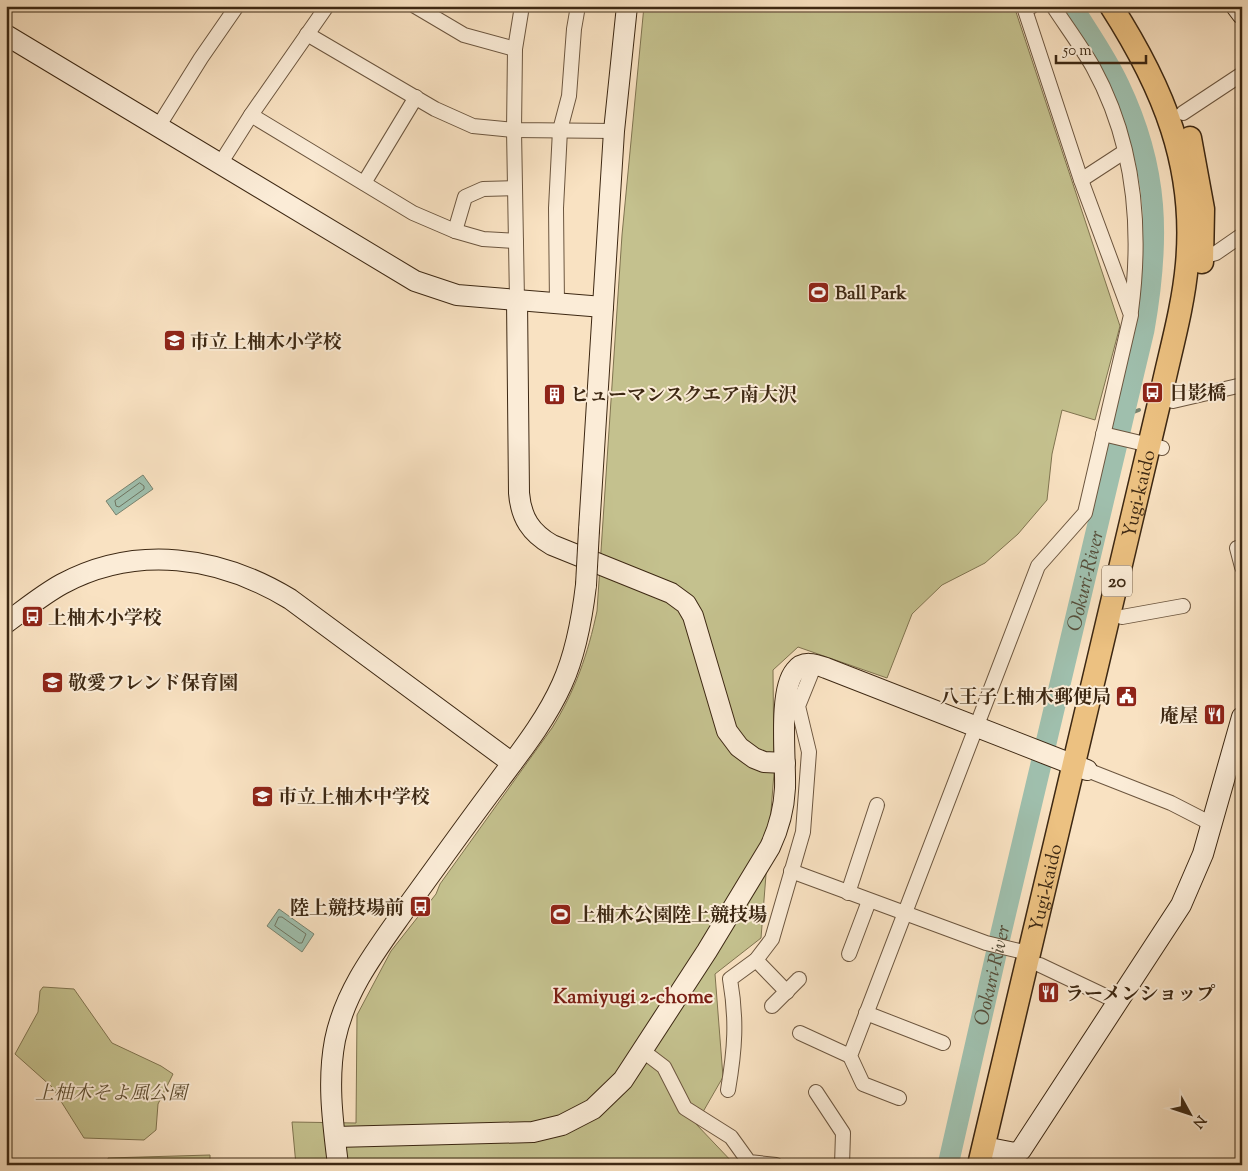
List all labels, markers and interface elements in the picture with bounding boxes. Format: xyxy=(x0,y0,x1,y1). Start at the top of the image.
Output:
scale bar xyxy=(1056,32,1146,64)
text: 50 m xyxy=(1062,41,1092,62)
sports icon: Ball Park xyxy=(807,280,831,304)
place label: Ball Park xyxy=(835,281,907,308)
school or university icon: 市立上柚木小学校 xyxy=(162,329,186,353)
place label: 市立上柚木小学校 xyxy=(190,330,342,357)
bus stop icon: 日影橋 xyxy=(1141,380,1165,404)
place label: 日影橋 xyxy=(1169,381,1226,408)
building icon: ヒューマンスクエア南大沢 xyxy=(542,382,566,406)
place label: ヒューマンスクエア南大沢 xyxy=(570,383,797,410)
street label: Yugi-kaido xyxy=(1117,447,1164,541)
water label: Ookuri-River xyxy=(1061,528,1113,635)
road number: 20 xyxy=(1102,566,1132,596)
bus stop icon: 上柚木小学校 xyxy=(20,605,44,629)
place label: 上柚木小学校 xyxy=(48,606,162,633)
school or university icon: 敬愛フレンド保育園 xyxy=(40,670,64,694)
place label: 敬愛フレンド保育園 xyxy=(68,671,238,698)
public building icon: 八王子上柚木郵便局 xyxy=(1115,684,1139,708)
place label: 八王子上柚木郵便局 xyxy=(940,685,1111,712)
restaurant icon: 庵屋 xyxy=(1202,703,1226,727)
place label: 庵屋 xyxy=(1160,704,1198,731)
school or university icon: 市立上柚木中学校 xyxy=(250,784,274,808)
place label: 市立上柚木中学校 xyxy=(278,785,430,812)
street label: Yugi-kaido xyxy=(1024,842,1070,935)
bus stop icon: 陸上競技場前 xyxy=(408,895,432,919)
place label: 陸上競技場前 xyxy=(290,896,404,923)
sports icon: 上柚木公園陸上競技場 xyxy=(549,902,573,926)
place label: 上柚木公園陸上競技場 xyxy=(577,903,767,930)
water label: Ookuri-River xyxy=(968,922,1019,1029)
restaurant icon: ラーメンショップ xyxy=(1037,981,1061,1005)
place label: ラーメンショップ xyxy=(1065,982,1215,1009)
district label: Kamiyugi 2-chome xyxy=(553,984,713,1013)
park label: 上柚木そよ風公園 xyxy=(35,1081,190,1108)
north arrow xyxy=(1166,1088,1216,1138)
text: N xyxy=(1187,1110,1210,1132)

